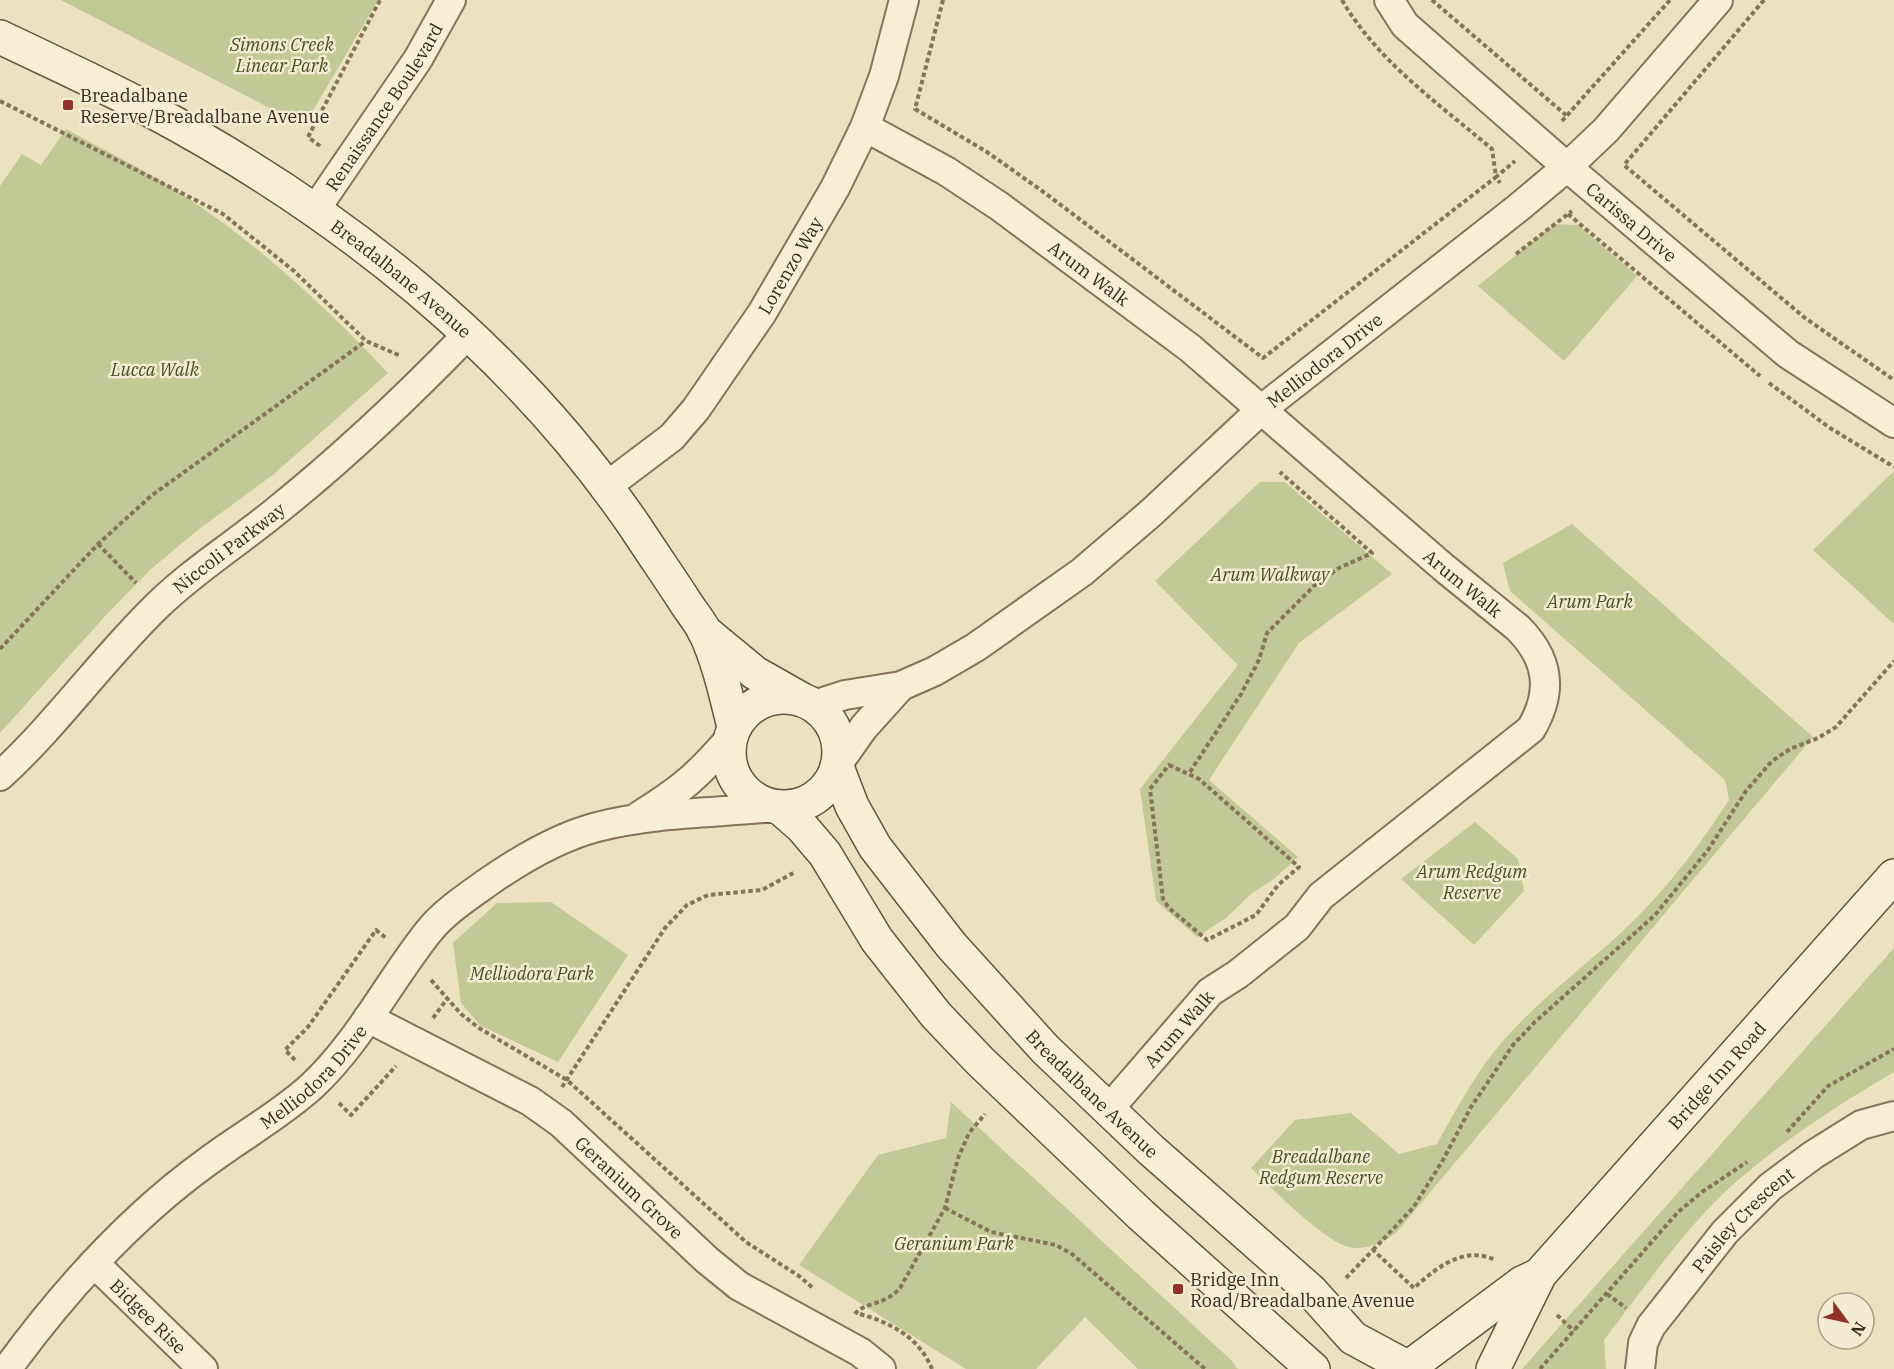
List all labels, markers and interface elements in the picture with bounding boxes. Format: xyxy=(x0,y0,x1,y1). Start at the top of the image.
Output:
street label: Renaissance Boulevard xyxy=(320,19,447,195)
park label: Simons Creek Linear Park xyxy=(229,33,334,77)
place label: Breadalbane Reserve/Breadalbane Avenue xyxy=(80,84,329,128)
marker: Breadalbane Reserve/Breadalbane Avenue xyxy=(61,98,75,112)
street label: Carissa Drive xyxy=(1582,177,1682,267)
street label: Lorenzo Way xyxy=(752,212,827,318)
street label: Breadalbane Avenue xyxy=(326,214,477,343)
street label: Arum Walk xyxy=(1044,235,1135,311)
street label: Melliodora Drive xyxy=(1262,308,1387,413)
park label: Lucca Walk xyxy=(110,358,200,381)
street label: Niccoli Parkway xyxy=(168,497,290,598)
street label: Arum Walk xyxy=(1419,544,1508,623)
park label: Arum Walkway xyxy=(1210,563,1331,586)
park label: Arum Park xyxy=(1546,590,1633,613)
park label: Arum Redgum Reserve xyxy=(1416,860,1527,904)
park label: Melliodora Park xyxy=(469,962,595,985)
street label: Arum Walk xyxy=(1139,985,1219,1072)
street label: Bridge Inn Road xyxy=(1663,1017,1771,1134)
street label: Melliodora Drive xyxy=(255,1020,371,1134)
street label: Breadalbane Avenue xyxy=(1021,1024,1163,1163)
street label: Geranium Grove xyxy=(571,1131,689,1244)
park label: Breadalbane Redgum Reserve xyxy=(1258,1145,1383,1189)
street label: Paisley Crescent xyxy=(1686,1162,1799,1277)
park label: Geranium Park xyxy=(894,1232,1014,1255)
place label: Bridge Inn Road/Breadalbane Avenue xyxy=(1190,1268,1415,1312)
street label: Bidgee Rise xyxy=(105,1274,192,1358)
marker: Bridge Inn Road/Breadalbane Avenue xyxy=(1171,1282,1185,1296)
north arrow xyxy=(1816,1291,1876,1351)
text: N xyxy=(1847,1318,1870,1340)

